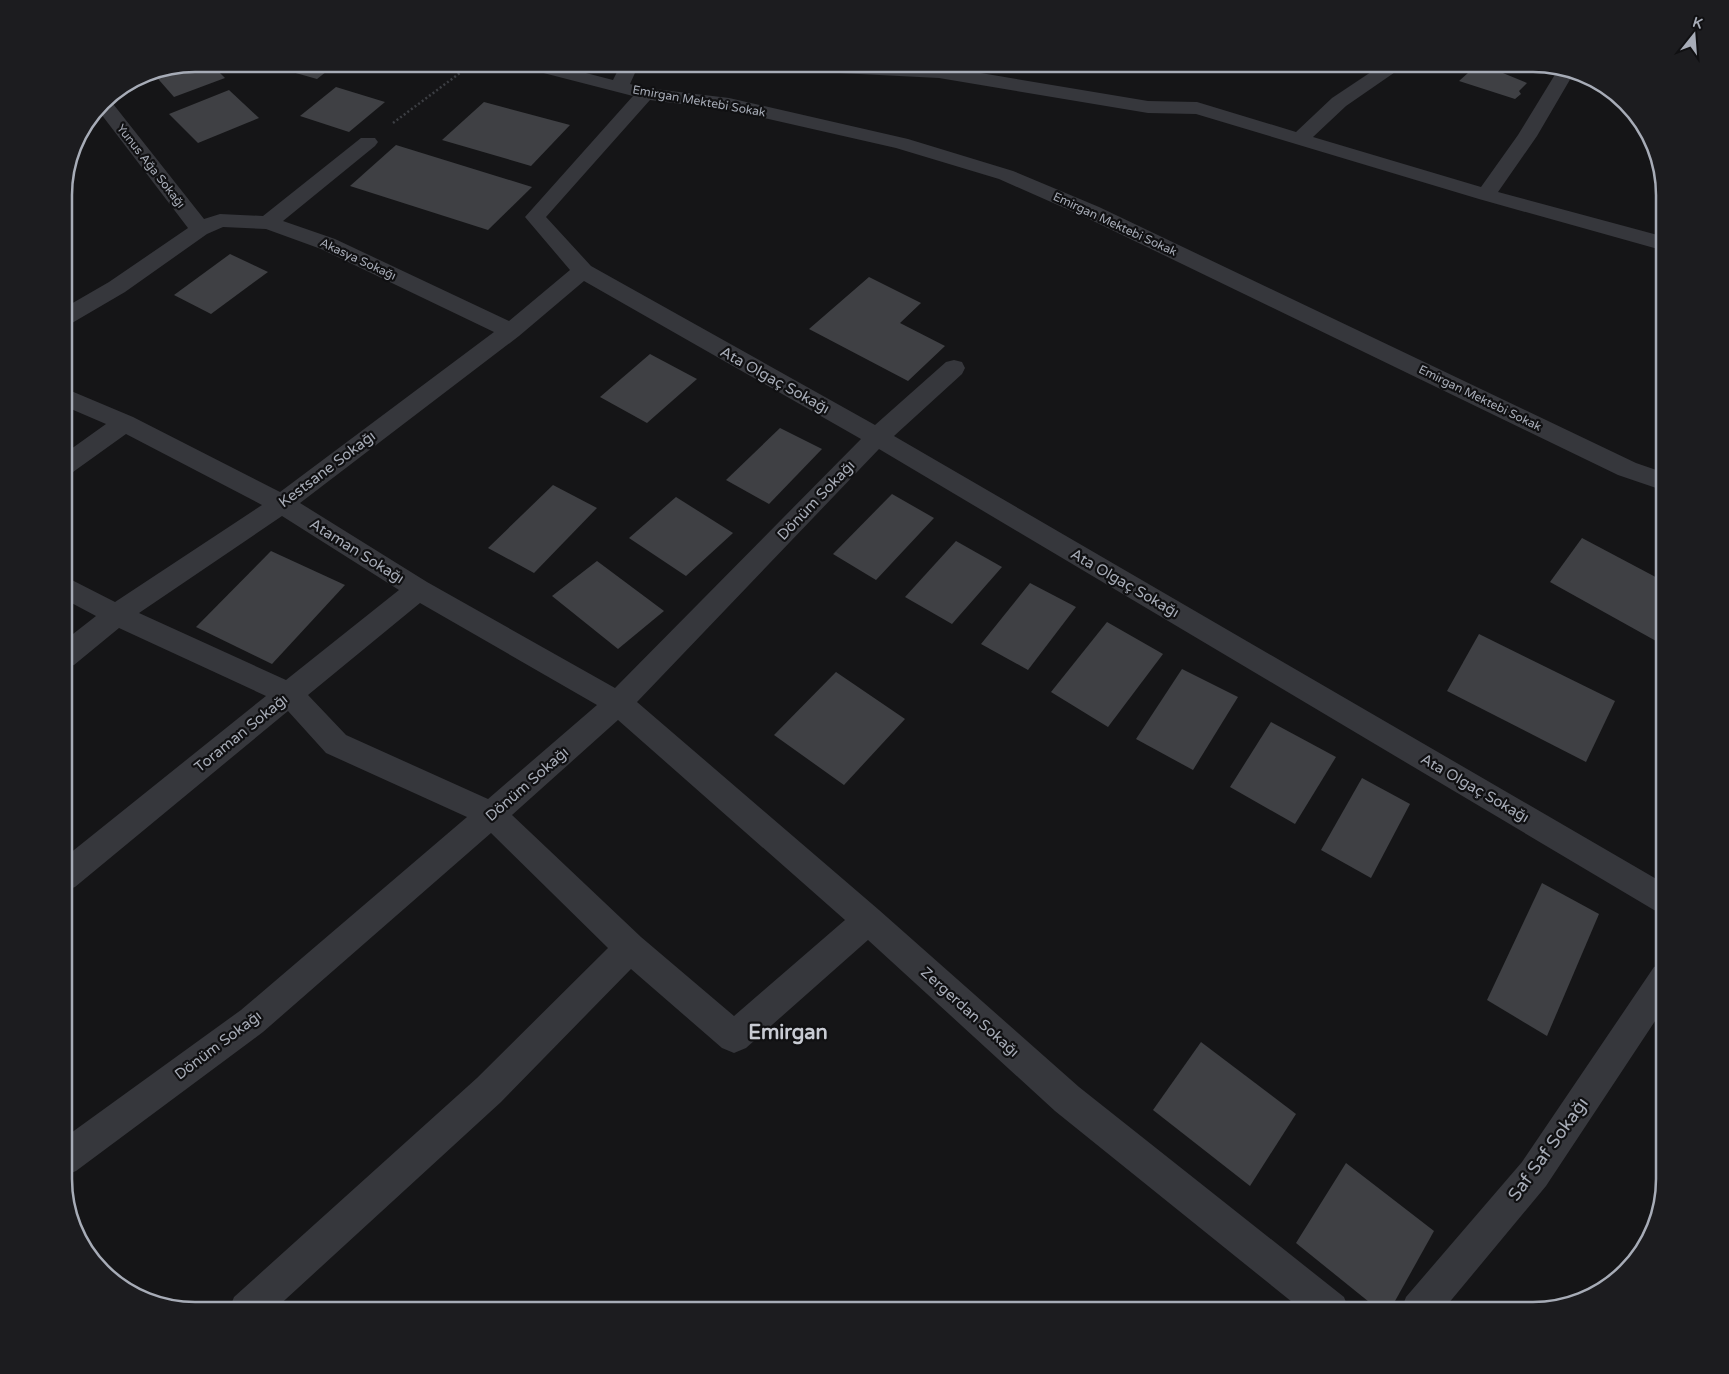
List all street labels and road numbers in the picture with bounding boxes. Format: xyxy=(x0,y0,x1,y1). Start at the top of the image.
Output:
street label: Emirgan Mektebi Sokak xyxy=(631,82,767,120)
street label: Yunus Ağa Sokağı xyxy=(114,121,188,211)
street label: Emirgan Mektebi Sokak xyxy=(1051,189,1179,259)
street label: Akasya Sokağı xyxy=(318,235,398,283)
street label: Ata Olgaç Sokağı xyxy=(717,342,833,418)
street label: Emirgan Mektebi Sokak xyxy=(1416,362,1544,434)
street label: Kestsane Sokağı xyxy=(275,427,379,511)
street label: Dönüm Sokağı xyxy=(773,456,859,544)
street label: Ataman Sokağı xyxy=(306,515,408,587)
street label: Ata Olgaç Sokağı xyxy=(1067,545,1183,621)
street label: Toraman Sokağı xyxy=(191,690,291,776)
street label: Dönüm Sokağı xyxy=(482,743,572,825)
street label: Ata Olgaç Sokağı xyxy=(1417,750,1533,826)
street label: Zergerdan Sokağı xyxy=(917,963,1023,1061)
street label: Dönüm Sokağı xyxy=(171,1007,265,1083)
street label: Saf Saf Sokağı xyxy=(1503,1093,1593,1205)

